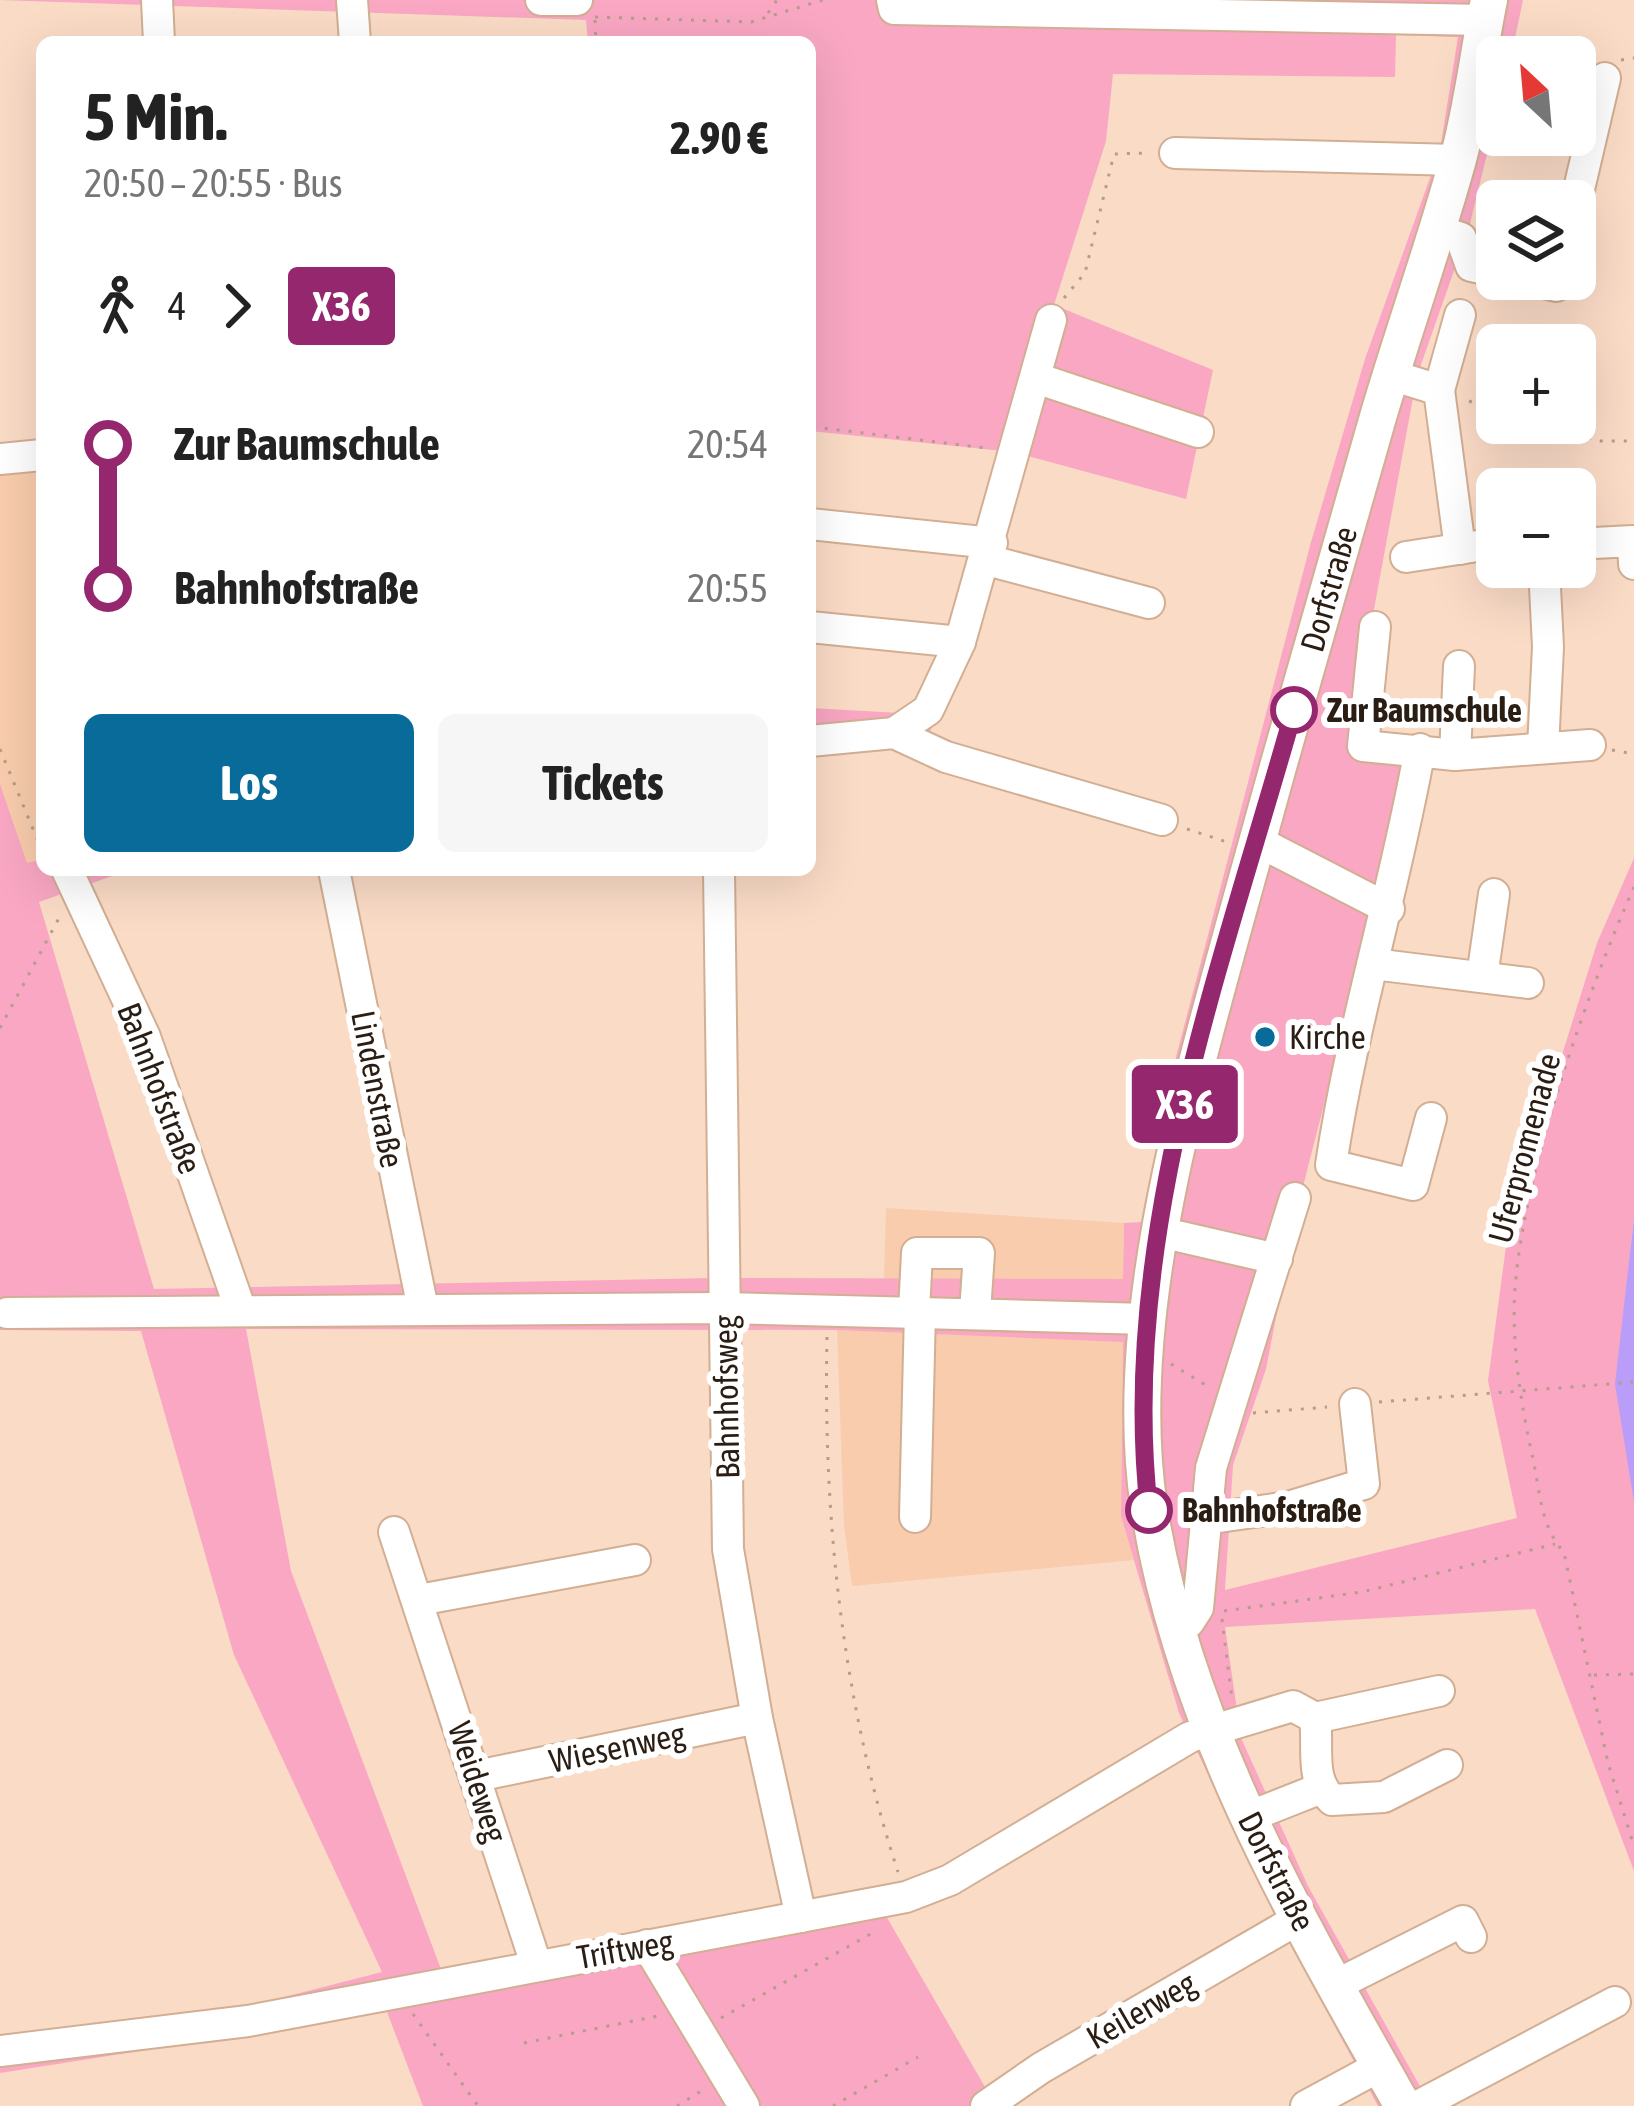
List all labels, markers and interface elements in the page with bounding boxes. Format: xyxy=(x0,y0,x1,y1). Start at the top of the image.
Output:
north arrow xyxy=(1476,36,1596,156)
map controls xyxy=(1476,36,1596,588)
text: 5 Min. xyxy=(84,78,227,154)
text: 2.90 € xyxy=(670,112,768,164)
text: 20:50 – 20:55 · Bus xyxy=(84,161,343,205)
button: layers xyxy=(1476,180,1596,300)
icon: walk xyxy=(84,273,150,339)
icon: forward xyxy=(204,273,270,339)
text: X36 xyxy=(312,282,371,330)
text: 4 xyxy=(168,284,186,328)
button: + xyxy=(1476,324,1596,444)
text: Zur Baumschule xyxy=(174,418,440,470)
text: 20:54 xyxy=(687,422,768,466)
button: − xyxy=(1476,468,1596,588)
street label: Dorfstraße xyxy=(1292,522,1364,656)
text: Bahnhofstraße xyxy=(174,562,419,614)
text: 20:55 xyxy=(687,566,768,610)
marker: Zur Baumschule xyxy=(1272,688,1316,732)
place label: Zur Baumschule xyxy=(1327,691,1522,729)
button: Los xyxy=(84,714,414,852)
button: Tickets xyxy=(438,714,768,852)
street label: Bahnhofstraße xyxy=(110,997,210,1179)
street label: Lindenstraße xyxy=(344,1007,412,1171)
place label: Kirche xyxy=(1289,1018,1366,1056)
marker: Kirche xyxy=(1252,1024,1278,1050)
street label: Uferpromenade xyxy=(1480,1049,1568,1247)
line badge: X36 xyxy=(1116,1065,1254,1143)
text: X36 xyxy=(1156,1080,1214,1128)
street label: Bahnhofsweg xyxy=(706,1314,746,1479)
marker: Bahnhofstraße xyxy=(1127,1488,1171,1532)
place label: Bahnhofstraße xyxy=(1182,1491,1362,1529)
street label: Wiesenweg xyxy=(546,1714,689,1780)
street label: Weideweg xyxy=(441,1717,516,1848)
street label: Dorfstraße xyxy=(1231,1805,1323,1937)
street label: Triftweg xyxy=(574,1922,677,1976)
street label: Keilerweg xyxy=(1080,1963,1203,2056)

